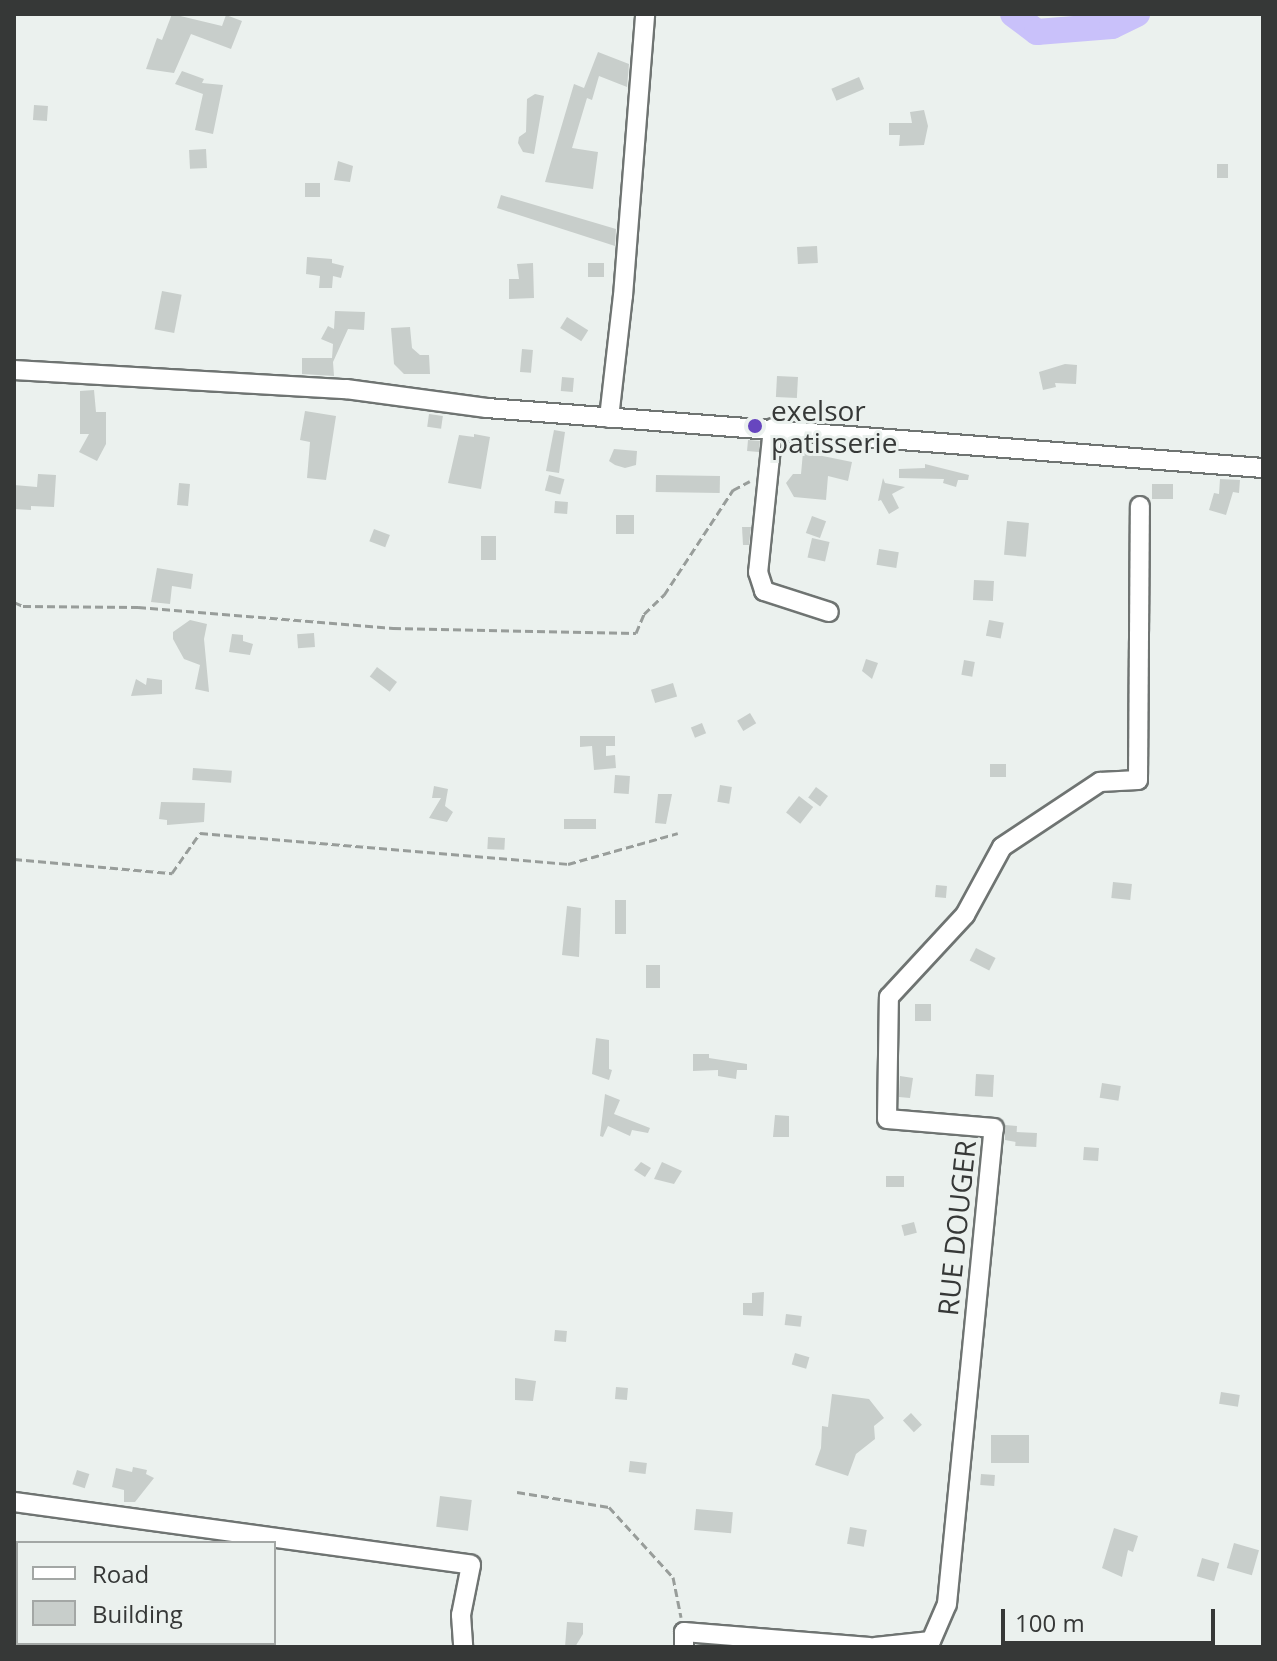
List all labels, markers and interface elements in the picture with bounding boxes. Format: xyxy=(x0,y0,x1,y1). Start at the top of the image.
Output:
place label: exelsor patisserie xyxy=(771,393,897,459)
marker: exelsor patisserie xyxy=(746,417,764,435)
street label: RUE DOUGER xyxy=(930,1139,982,1317)
legend xyxy=(16,1541,276,1645)
text: Road xyxy=(92,1557,149,1590)
scale bar xyxy=(1005,1593,1219,1643)
text: Building xyxy=(92,1597,183,1630)
text: 100 m xyxy=(1015,1606,1085,1639)

